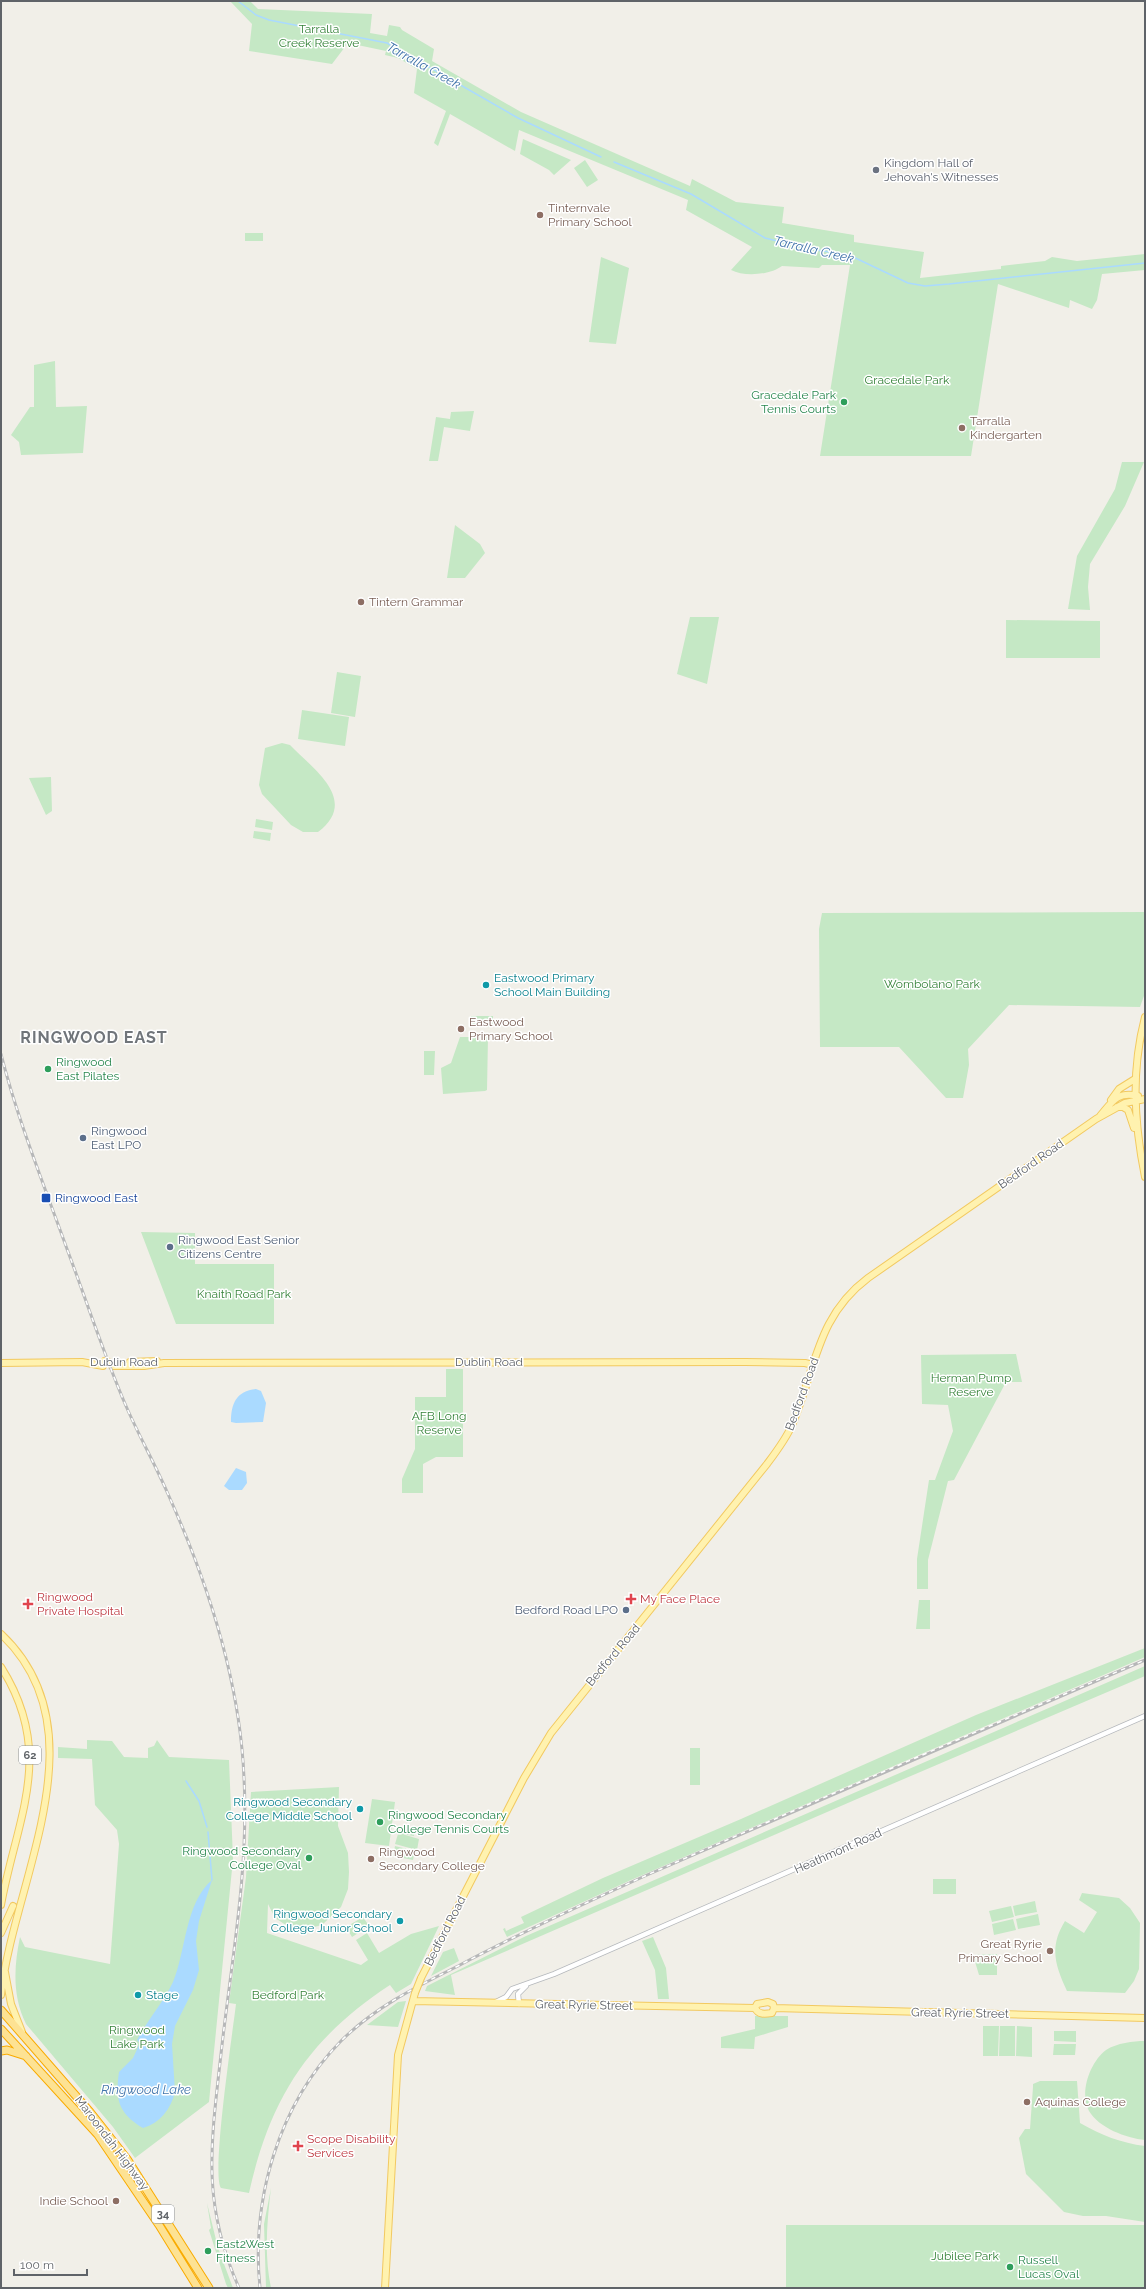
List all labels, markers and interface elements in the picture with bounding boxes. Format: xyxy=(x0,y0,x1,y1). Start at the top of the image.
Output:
park label: Tarralla Creek Reserve xyxy=(279,22,359,50)
water label: Tarralla Creek xyxy=(384,39,463,92)
place label: Kingdom Hall of Jehovah's Witnesses xyxy=(884,156,999,184)
marker: Kingdom Hall of Jehovah's Witnesses xyxy=(871,165,881,175)
place label: Tinternvale Primary School xyxy=(548,201,632,229)
marker: Tinternvale Primary School xyxy=(535,210,545,220)
water label: Tarralla Creek xyxy=(772,233,856,266)
park label: Gracedale Park xyxy=(865,373,950,387)
place label: Gracedale Park Tennis Courts xyxy=(751,388,837,416)
marker: Gracedale Park Tennis Courts xyxy=(839,397,849,407)
place label: Tarralla Kindergarten xyxy=(970,414,1042,442)
marker: Tarralla Kindergarten xyxy=(957,423,967,433)
place label: Tintern Grammar xyxy=(369,595,464,609)
marker: Tintern Grammar xyxy=(356,597,366,607)
place label: Eastwood Primary School Main Building xyxy=(494,971,610,999)
park label: Wombolano Park xyxy=(884,977,981,991)
marker: Eastwood Primary School Main Building xyxy=(481,980,491,990)
place label: Eastwood Primary School xyxy=(469,1015,553,1043)
marker: Eastwood Primary School xyxy=(456,1024,466,1034)
district label: RINGWOOD EAST xyxy=(20,1028,168,1047)
place label: Ringwood East Pilates xyxy=(56,1055,119,1083)
marker: Ringwood East Pilates xyxy=(43,1064,53,1074)
place label: Ringwood East LPO xyxy=(91,1124,147,1152)
marker: Ringwood East LPO xyxy=(78,1133,88,1143)
street label: Bedford Road xyxy=(996,1136,1066,1192)
place label: Ringwood East xyxy=(55,1191,138,1205)
marker: Ringwood East xyxy=(40,1192,52,1204)
place label: Ringwood East Senior Citizens Centre xyxy=(178,1233,300,1261)
marker: Ringwood East Senior Citizens Centre xyxy=(165,1242,175,1252)
park label: Knaith Road Park xyxy=(197,1287,292,1301)
street label: Dublin Road xyxy=(90,1355,158,1369)
street label: Dublin Road xyxy=(455,1355,523,1369)
street label: Bedford Road xyxy=(782,1356,822,1432)
park label: Herman Pump Reserve xyxy=(931,1371,1011,1399)
park label: AFB Long Reserve xyxy=(412,1409,466,1437)
place label: Ringwood Private Hospital xyxy=(37,1590,124,1618)
place label: My Face Place xyxy=(640,1592,720,1606)
marker: My Face Place xyxy=(625,1593,637,1605)
marker: Ringwood Private Hospital xyxy=(22,1598,34,1610)
place label: Bedford Road LPO xyxy=(515,1603,618,1617)
marker: Bedford Road LPO xyxy=(621,1605,631,1615)
street label: Bedford Road xyxy=(583,1621,643,1689)
road number: 62 xyxy=(19,1746,41,1764)
place label: Ringwood Secondary College Middle School xyxy=(226,1795,353,1823)
marker: Ringwood Secondary College Middle School xyxy=(355,1804,365,1814)
place label: Ringwood Secondary College Tennis Courts xyxy=(388,1808,509,1836)
marker: Ringwood Secondary College Tennis Courts xyxy=(375,1817,385,1827)
street label: Heathmont Road xyxy=(792,1825,884,1877)
place label: Ringwood Secondary College Oval xyxy=(182,1844,302,1872)
place label: Ringwood Secondary College xyxy=(379,1845,485,1873)
marker: Ringwood Secondary College Oval xyxy=(304,1853,314,1863)
marker: Ringwood Secondary College xyxy=(366,1854,376,1864)
street label: Bedford Road xyxy=(421,1894,469,1968)
place label: Ringwood Secondary College Junior School xyxy=(271,1907,393,1935)
marker: Ringwood Secondary College Junior School xyxy=(395,1916,405,1926)
place label: Great Ryrie Primary School xyxy=(958,1937,1043,1965)
marker: Great Ryrie Primary School xyxy=(1045,1946,1055,1956)
place label: Stage xyxy=(146,1988,178,2002)
park label: Bedford Park xyxy=(252,1988,325,2002)
marker: Stage xyxy=(133,1990,143,2000)
street label: Great Ryrie Street xyxy=(535,1997,633,2013)
street label: Great Ryrie Street xyxy=(911,2005,1009,2021)
park label: Ringwood Lake Park xyxy=(109,2023,165,2051)
water label: Ringwood Lake xyxy=(101,2082,191,2097)
street label: Maroondah Highway xyxy=(72,2093,152,2193)
place label: Aquinas College xyxy=(1035,2095,1126,2109)
marker: Aquinas College xyxy=(1022,2097,1032,2107)
place label: Scope Disability Services xyxy=(307,2132,396,2160)
marker: Scope Disability Services xyxy=(292,2140,304,2152)
place label: Indie School xyxy=(39,2194,109,2208)
marker: Indie School xyxy=(111,2196,121,2206)
road number: 34 xyxy=(152,2205,174,2223)
place label: East2West Fitness xyxy=(216,2237,274,2265)
marker: East2West Fitness xyxy=(203,2246,213,2256)
park label: Jubilee Park xyxy=(931,2249,1000,2263)
scale bar xyxy=(14,2251,87,2277)
place label: Russell Lucas Oval xyxy=(1018,2253,1080,2281)
text: 100 m xyxy=(20,2258,54,2272)
marker: Russell Lucas Oval xyxy=(1005,2262,1015,2272)

